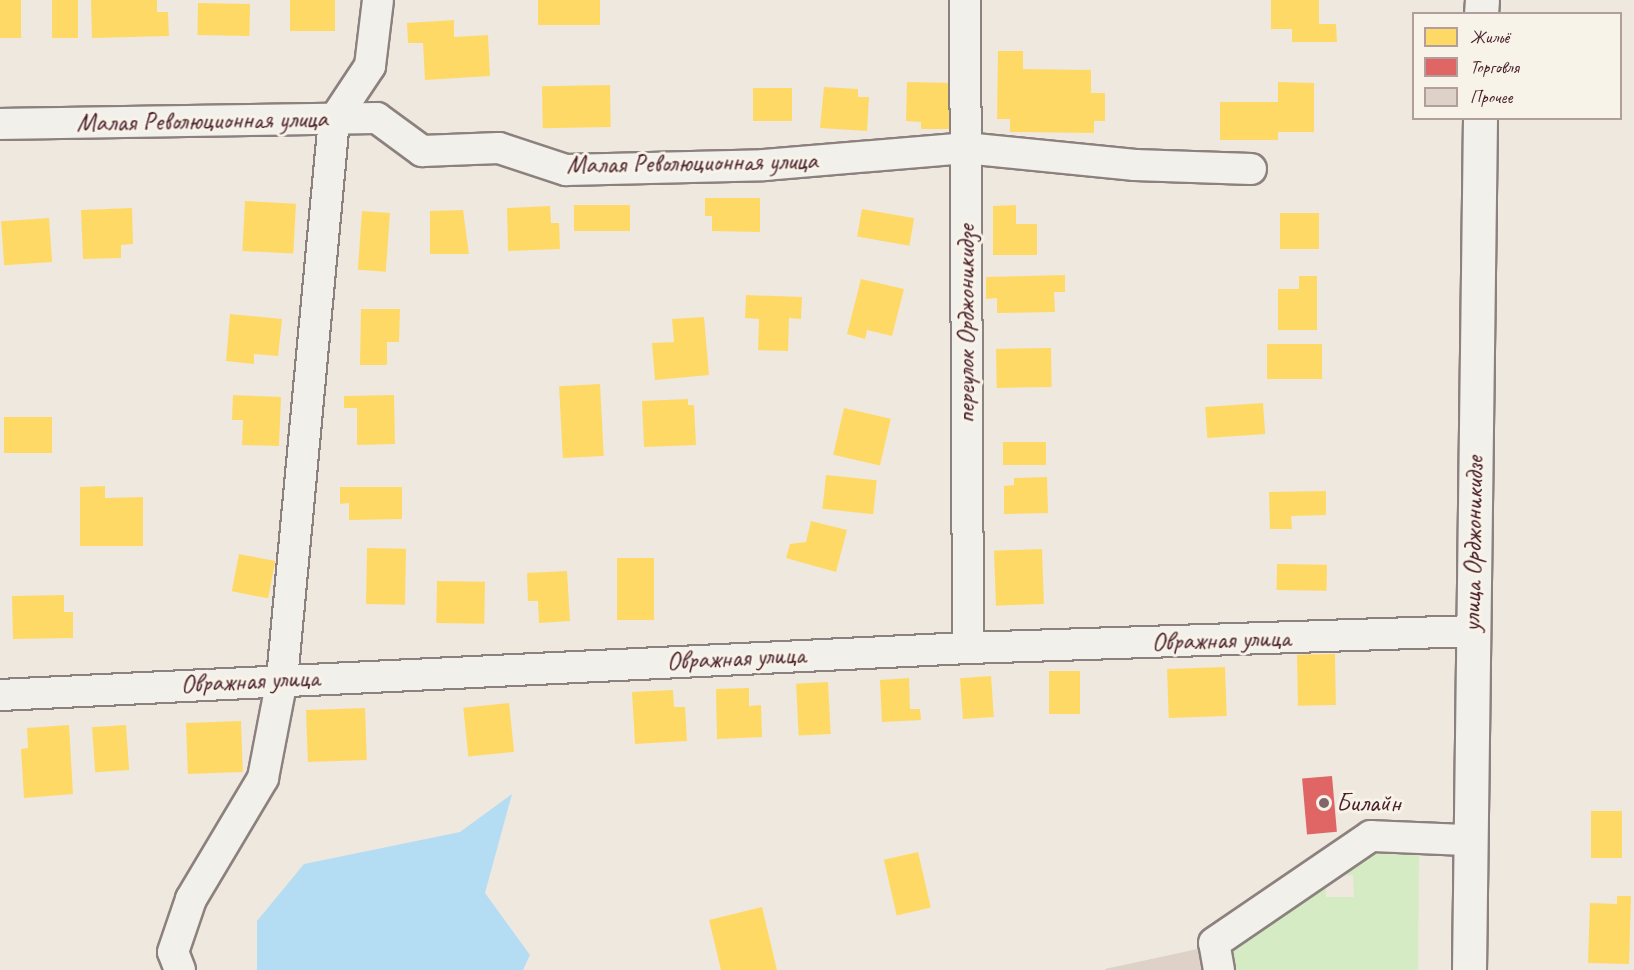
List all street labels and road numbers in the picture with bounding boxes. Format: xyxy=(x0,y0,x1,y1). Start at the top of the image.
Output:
street label: Малая Революционная улица xyxy=(76,103,328,139)
street label: Малая Революционная улица xyxy=(566,145,818,181)
street label: переулок Орджоникидзе xyxy=(950,226,982,422)
street label: улица Орджоникидзе xyxy=(1456,457,1490,631)
street label: Овражная улица xyxy=(1151,622,1291,658)
street label: Овражная улица xyxy=(665,639,807,677)
street label: Овражная улица xyxy=(179,662,321,700)

